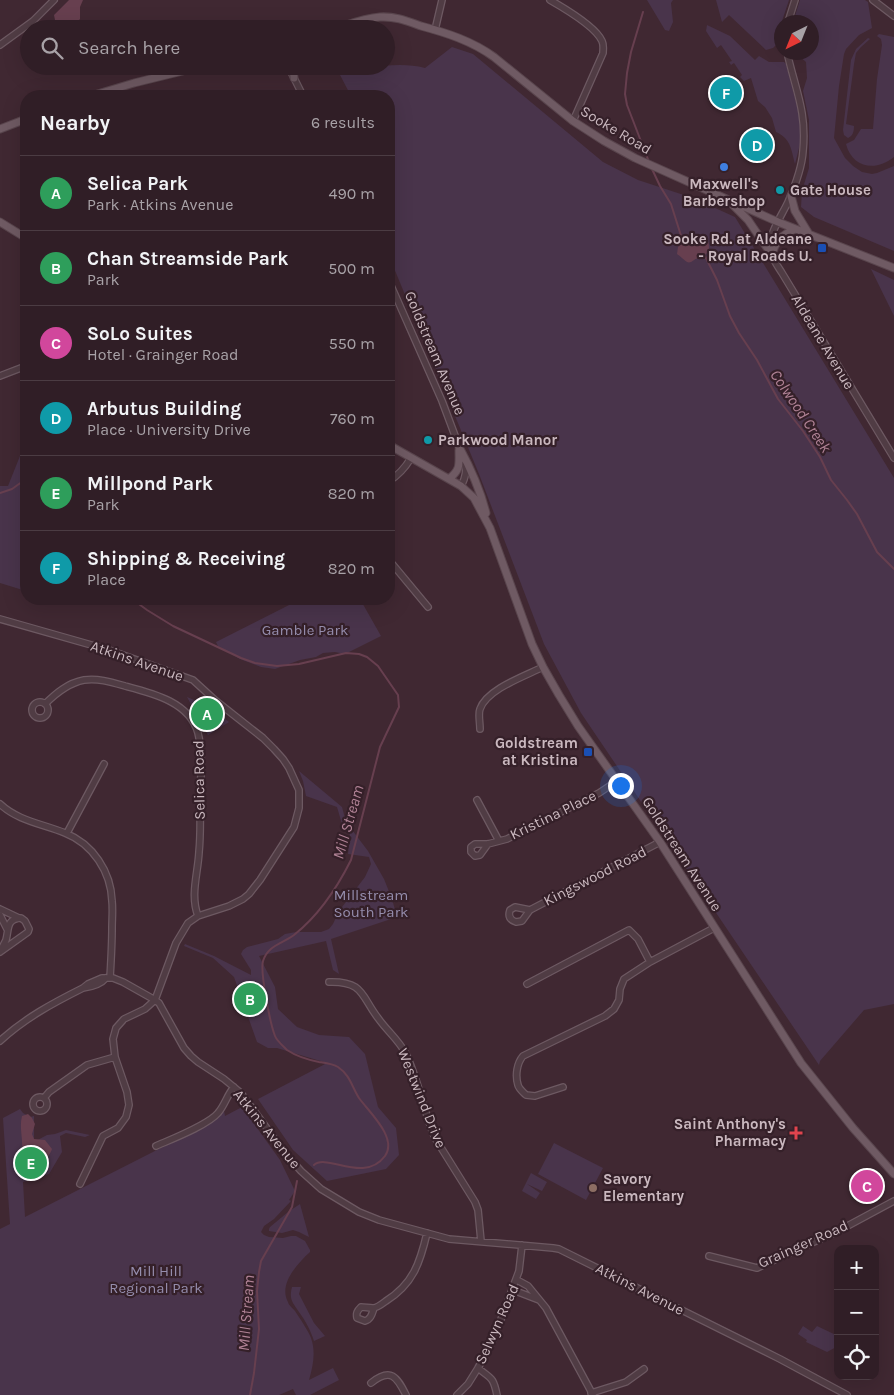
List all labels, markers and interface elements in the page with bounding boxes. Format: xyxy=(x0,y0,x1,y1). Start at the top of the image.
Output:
north arrow xyxy=(774,15,819,60)
search box xyxy=(20,20,395,75)
icon: search xyxy=(38,34,66,62)
text: Search here xyxy=(78,37,180,59)
pin: F xyxy=(710,74,742,112)
street label: Sooke Road xyxy=(577,102,655,158)
text: Nearby xyxy=(40,111,110,135)
text: 6 results xyxy=(311,113,375,132)
pin: D xyxy=(741,126,773,164)
marker: Maxwell's Barbershop xyxy=(718,161,730,173)
text: Selica Park xyxy=(87,173,188,195)
place label: Maxwell's Barbershop xyxy=(683,175,765,210)
place label: Gate House xyxy=(790,181,871,199)
text: A xyxy=(51,184,61,203)
text: 490 m xyxy=(329,184,375,203)
marker: Gate House xyxy=(774,184,786,196)
text: Park · Atkins Avenue xyxy=(87,195,233,214)
place label: Sooke Rd. at Aldeane - Royal Roads U. xyxy=(663,230,812,265)
marker: Sooke Rd. at Aldeane - Royal Roads U. xyxy=(816,242,828,254)
text: Chan Streamside Park xyxy=(87,248,289,270)
text: B xyxy=(51,259,61,278)
text: 500 m xyxy=(328,259,375,278)
text: Park xyxy=(87,270,119,289)
street label: Goldstream Avenue xyxy=(401,288,469,418)
street label: Aldeane Avenue xyxy=(788,291,858,393)
text: SoLo Suites xyxy=(87,323,193,345)
text: C xyxy=(51,334,61,353)
text: 550 m xyxy=(329,334,375,353)
text: Hotel · Grainger Road xyxy=(87,345,239,364)
water label: Colwood Creek xyxy=(766,366,836,457)
text: Arbutus Building xyxy=(87,398,241,420)
text: D xyxy=(51,409,61,428)
text: 760 m xyxy=(330,409,375,428)
text: Place · University Drive xyxy=(87,420,251,439)
place label: Parkwood Manor xyxy=(438,431,557,449)
marker: Parkwood Manor xyxy=(422,434,434,446)
text: Millpond Park xyxy=(87,473,213,495)
text: E xyxy=(51,484,61,503)
text: 820 m xyxy=(328,484,375,503)
text: Park xyxy=(87,495,119,514)
text: Shipping & Receiving xyxy=(87,548,285,570)
text: F xyxy=(52,559,60,578)
text: 820 m xyxy=(328,559,375,578)
text: Place xyxy=(87,570,126,589)
park label: Gamble Park xyxy=(262,621,348,639)
street label: Atkins Avenue xyxy=(88,637,186,685)
pin: A xyxy=(191,695,223,733)
place label: Goldstream at Kristina xyxy=(495,734,578,769)
street label: Selica Road xyxy=(189,740,209,820)
marker: Goldstream at Kristina xyxy=(582,746,594,758)
your location xyxy=(608,773,634,799)
water label: Mill Stream xyxy=(328,783,368,861)
street label: Kristina Place xyxy=(507,786,599,844)
street label: Goldstream Avenue xyxy=(638,793,726,915)
street label: Kingswood Road xyxy=(540,842,650,910)
park label: Millstream South Park xyxy=(333,886,409,921)
pin: B xyxy=(234,980,266,1018)
street label: Westwind Drive xyxy=(394,1045,450,1151)
street label: Atkins Avenue xyxy=(229,1086,305,1172)
place label: Saint Anthony's Pharmacy xyxy=(674,1115,786,1150)
marker: Saint Anthony's Pharmacy xyxy=(790,1127,802,1139)
pin: E xyxy=(15,1144,47,1182)
pin: C xyxy=(851,1167,883,1205)
place label: Savory Elementary xyxy=(603,1170,684,1205)
marker: Savory Elementary xyxy=(587,1182,599,1194)
street label: Grainger Road xyxy=(755,1216,851,1272)
map controls xyxy=(834,1245,879,1380)
button: + xyxy=(834,1245,879,1290)
street label: Atkins Avenue xyxy=(593,1259,687,1319)
park label: Mill Hill Regional Park xyxy=(109,1262,203,1297)
water label: Mill Stream xyxy=(234,1274,258,1352)
street label: Selwyn Road xyxy=(471,1281,523,1367)
button: − xyxy=(834,1290,879,1335)
button: locate xyxy=(834,1335,879,1380)

